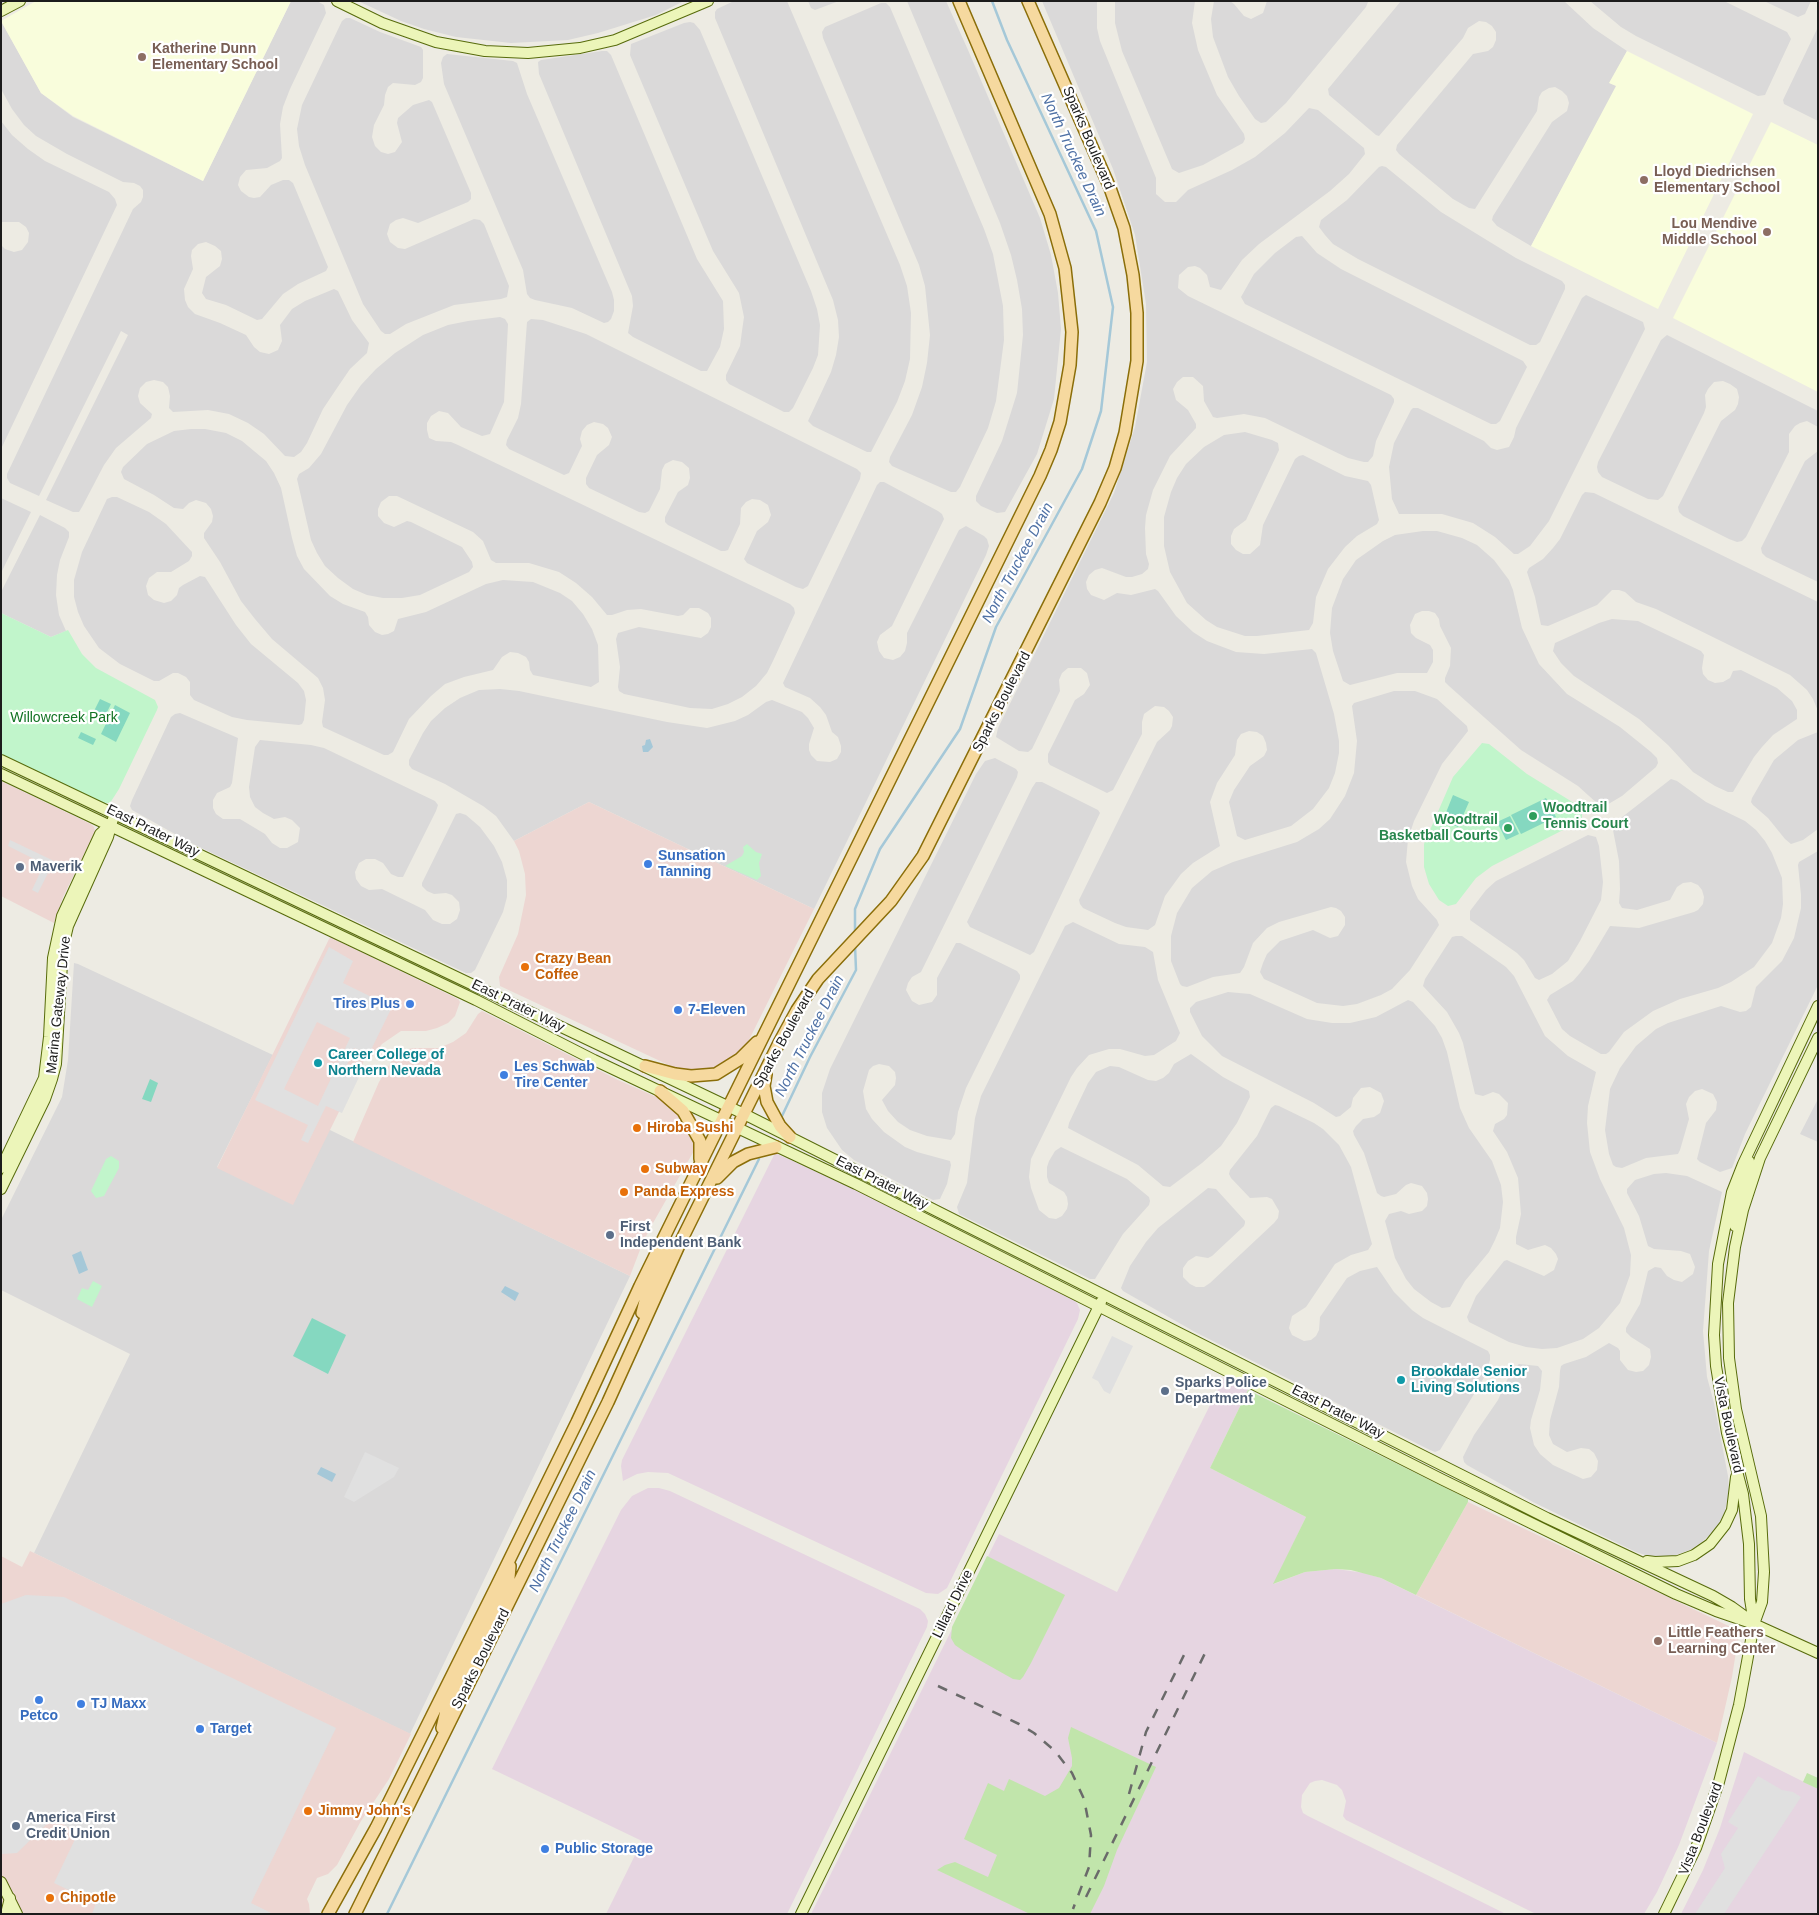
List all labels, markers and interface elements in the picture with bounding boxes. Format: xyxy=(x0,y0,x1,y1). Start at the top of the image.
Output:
place label: Katherine Dunn Elementary School xyxy=(152,41,278,74)
marker: Katherine Dunn Elementary School xyxy=(136,51,148,63)
street label: Sparks Boulevard xyxy=(1059,84,1117,192)
water label: North Truckee Drain xyxy=(1037,91,1109,219)
place label: Lloyd Diedrichsen Elementary School xyxy=(1654,164,1780,196)
marker: Lloyd Diedrichsen Elementary School xyxy=(1638,174,1650,186)
place label: Lou Mendive Middle School xyxy=(1662,216,1757,248)
marker: Lou Mendive Middle School xyxy=(1761,226,1773,238)
water label: North Truckee Drain xyxy=(979,500,1057,626)
street label: Sparks Boulevard xyxy=(969,649,1035,755)
park label: Willowcreek Park xyxy=(10,710,118,726)
place label: Woodtrail Tennis Court xyxy=(1543,800,1628,832)
street label: East Prater Way xyxy=(104,801,202,861)
marker: Woodtrail Tennis Court xyxy=(1527,810,1539,822)
place label: Woodtrail Basketball Courts xyxy=(1379,812,1498,844)
marker: Woodtrail Basketball Courts xyxy=(1502,822,1514,834)
place label: Sunsation Tanning xyxy=(658,848,726,880)
marker: Sunsation Tanning xyxy=(642,858,654,870)
place label: Maverik xyxy=(30,859,82,875)
marker: Maverik xyxy=(14,861,26,873)
street label: Marina Gateway Drive xyxy=(43,935,75,1075)
place label: Crazy Bean Coffee xyxy=(535,951,611,984)
marker: Crazy Bean Coffee xyxy=(519,961,531,973)
water label: North Truckee Drain xyxy=(772,972,848,1100)
street label: East Prater Way xyxy=(469,976,567,1036)
street label: Sparks Boulevard xyxy=(750,987,818,1091)
place label: Tires Plus xyxy=(333,996,400,1012)
marker: Tires Plus xyxy=(404,998,416,1010)
place label: 7-Eleven xyxy=(688,1002,746,1018)
marker: 7-Eleven xyxy=(672,1004,684,1016)
place label: Career College of Northern Nevada xyxy=(328,1047,444,1080)
marker: Career College of Northern Nevada xyxy=(312,1057,324,1069)
place label: Les Schwab Tire Center xyxy=(514,1059,595,1092)
marker: Les Schwab Tire Center xyxy=(498,1069,510,1081)
place label: Hiroba Sushi xyxy=(647,1120,733,1136)
marker: Hiroba Sushi xyxy=(631,1122,643,1134)
street label: East Prater Way xyxy=(833,1152,931,1214)
place label: Subway xyxy=(655,1161,708,1177)
marker: Subway xyxy=(639,1163,651,1175)
place label: Panda Express xyxy=(634,1184,734,1200)
marker: Panda Express xyxy=(618,1186,630,1198)
place label: First Independent Bank xyxy=(620,1219,741,1252)
marker: First Independent Bank xyxy=(604,1229,616,1241)
place label: Brookdale Senior Living Solutions xyxy=(1411,1364,1527,1396)
marker: Brookdale Senior Living Solutions xyxy=(1395,1374,1407,1386)
place label: Sparks Police Department xyxy=(1175,1375,1267,1408)
street label: Vista Boulevard xyxy=(1710,1375,1746,1475)
street label: East Prater Way xyxy=(1289,1381,1387,1443)
marker: Sparks Police Department xyxy=(1159,1385,1171,1397)
water label: North Truckee Drain xyxy=(526,1467,600,1595)
street label: Lillard Drive xyxy=(929,1567,977,1641)
street label: Sparks Boulevard xyxy=(448,1606,514,1712)
place label: Little Feathers Learning Center xyxy=(1668,1625,1775,1658)
marker: Little Feathers Learning Center xyxy=(1652,1635,1664,1647)
marker: Petco xyxy=(33,1694,45,1706)
place label: TJ Maxx xyxy=(91,1696,146,1712)
marker: TJ Maxx xyxy=(75,1698,87,1710)
place label: Petco xyxy=(20,1708,58,1724)
place label: Target xyxy=(210,1721,252,1737)
marker: Target xyxy=(194,1723,206,1735)
street label: Vista Boulevard xyxy=(1676,1780,1726,1878)
place label: Jimmy John's xyxy=(318,1803,411,1819)
marker: Jimmy John's xyxy=(302,1805,314,1817)
place label: America First Credit Union xyxy=(26,1810,115,1842)
marker: America First Credit Union xyxy=(10,1820,22,1832)
place label: Public Storage xyxy=(555,1841,653,1857)
marker: Public Storage xyxy=(539,1843,551,1855)
place label: Chipotle xyxy=(60,1890,116,1906)
marker: Chipotle xyxy=(44,1892,56,1904)

